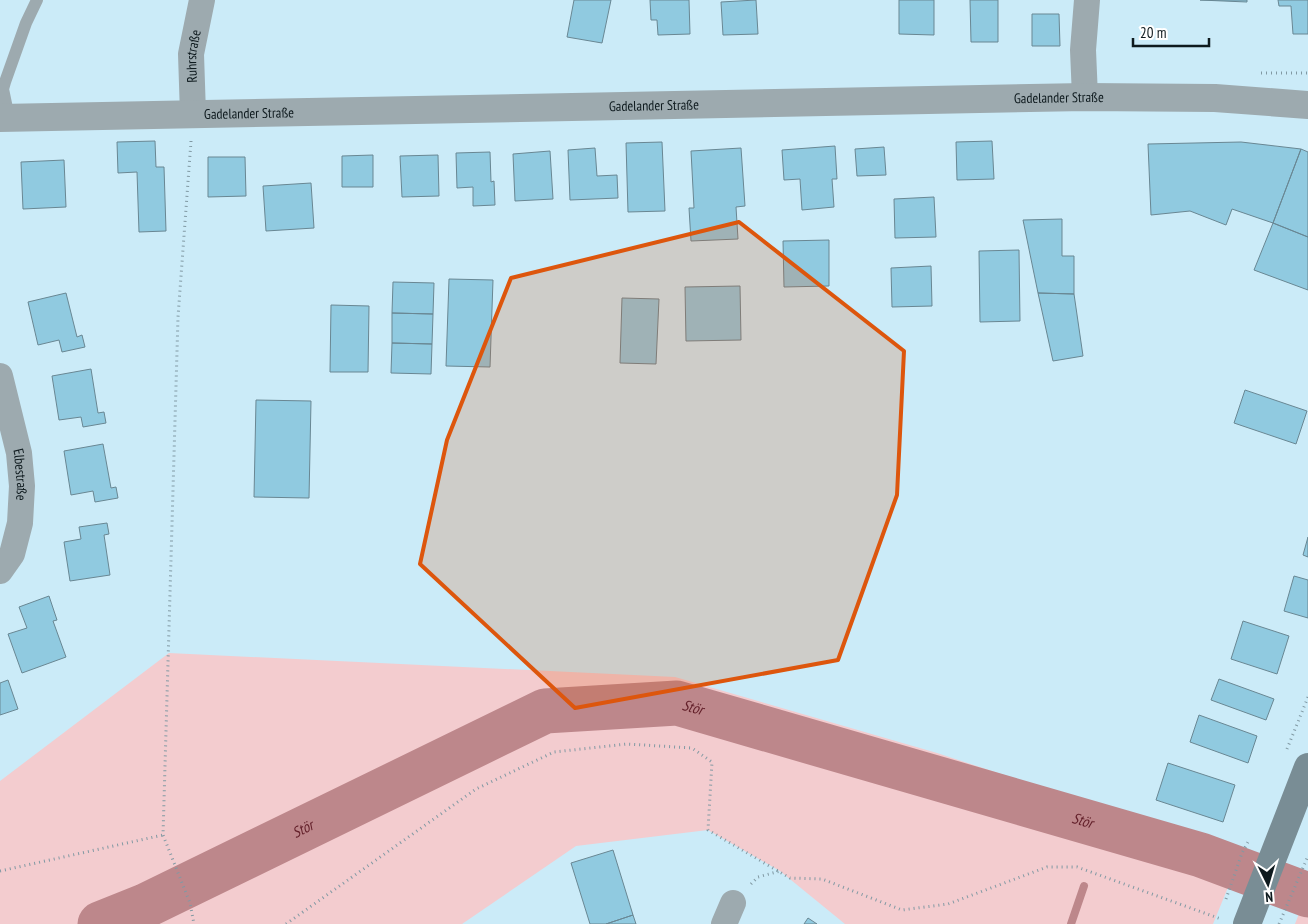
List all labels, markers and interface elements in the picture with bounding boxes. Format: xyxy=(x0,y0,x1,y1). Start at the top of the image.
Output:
scale bar xyxy=(1133,15,1209,47)
text: 20 m xyxy=(1140,23,1166,42)
street label: Ruhrstraße xyxy=(182,28,205,83)
street label: Gadelander Straße xyxy=(1014,88,1104,107)
street label: Gadelander Straße xyxy=(609,95,699,115)
street label: Gadelander Straße xyxy=(204,103,294,123)
street label: Elbestraße xyxy=(9,447,31,501)
water label: Stör xyxy=(680,695,707,720)
water label: Stör xyxy=(1070,808,1097,833)
water label: Stör xyxy=(289,815,318,842)
north arrow xyxy=(1243,859,1293,909)
text: N xyxy=(1265,888,1274,906)

